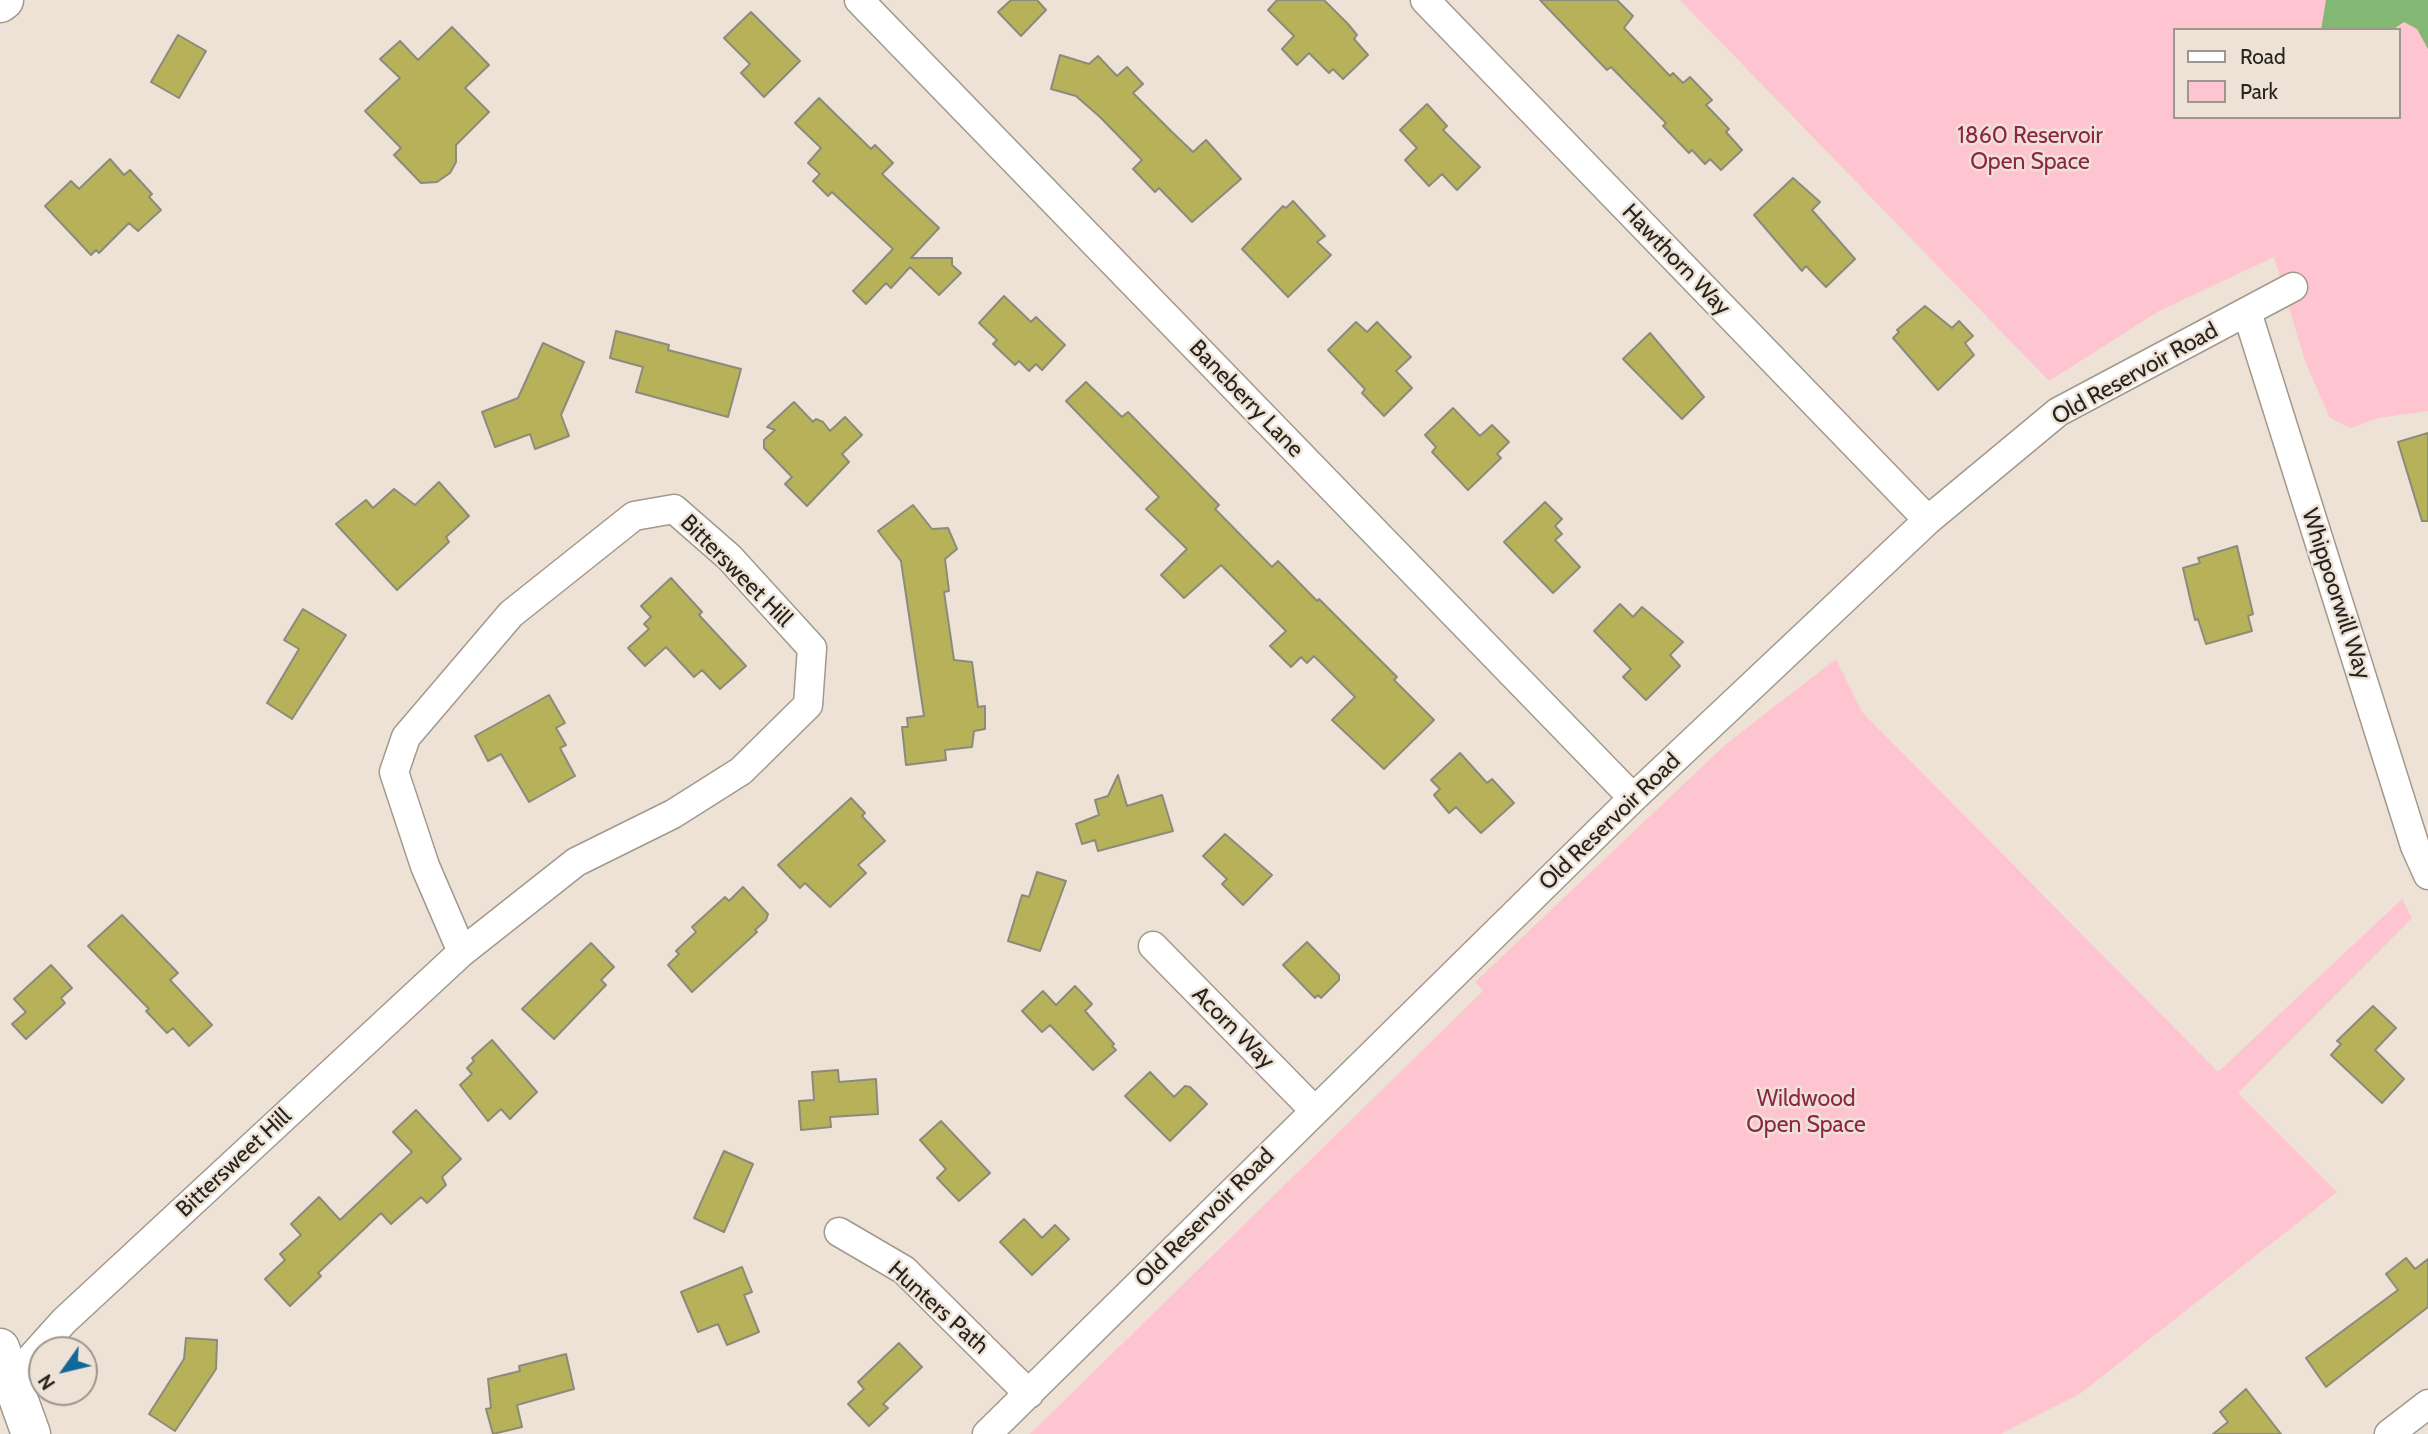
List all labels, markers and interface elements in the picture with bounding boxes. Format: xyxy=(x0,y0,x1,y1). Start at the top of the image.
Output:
legend xyxy=(2172,28,2400,119)
text: Road xyxy=(2240,44,2286,69)
text: Park xyxy=(2240,79,2278,104)
park label: 1860 Reservoir Open Space xyxy=(1957,122,2103,176)
street label: Hawthorn Way xyxy=(1616,198,1736,322)
street label: Old Reservoir Road xyxy=(2047,317,2223,431)
street label: Baneberry Lane xyxy=(1183,335,1309,463)
street label: Whippoorwill Way xyxy=(2295,505,2377,683)
street label: Bittersweet Hill xyxy=(674,509,798,633)
street label: Old Reservoir Road xyxy=(1534,748,1686,896)
street label: Acorn Way xyxy=(1186,981,1280,1075)
park label: Wildwood Open Space xyxy=(1746,1085,1866,1139)
street label: Bittersweet Hill xyxy=(171,1103,297,1223)
street label: Old Reservoir Road xyxy=(1130,1143,1280,1293)
street label: Hunters Path xyxy=(882,1256,994,1360)
north arrow xyxy=(28,1336,98,1406)
text: N xyxy=(34,1370,60,1394)

